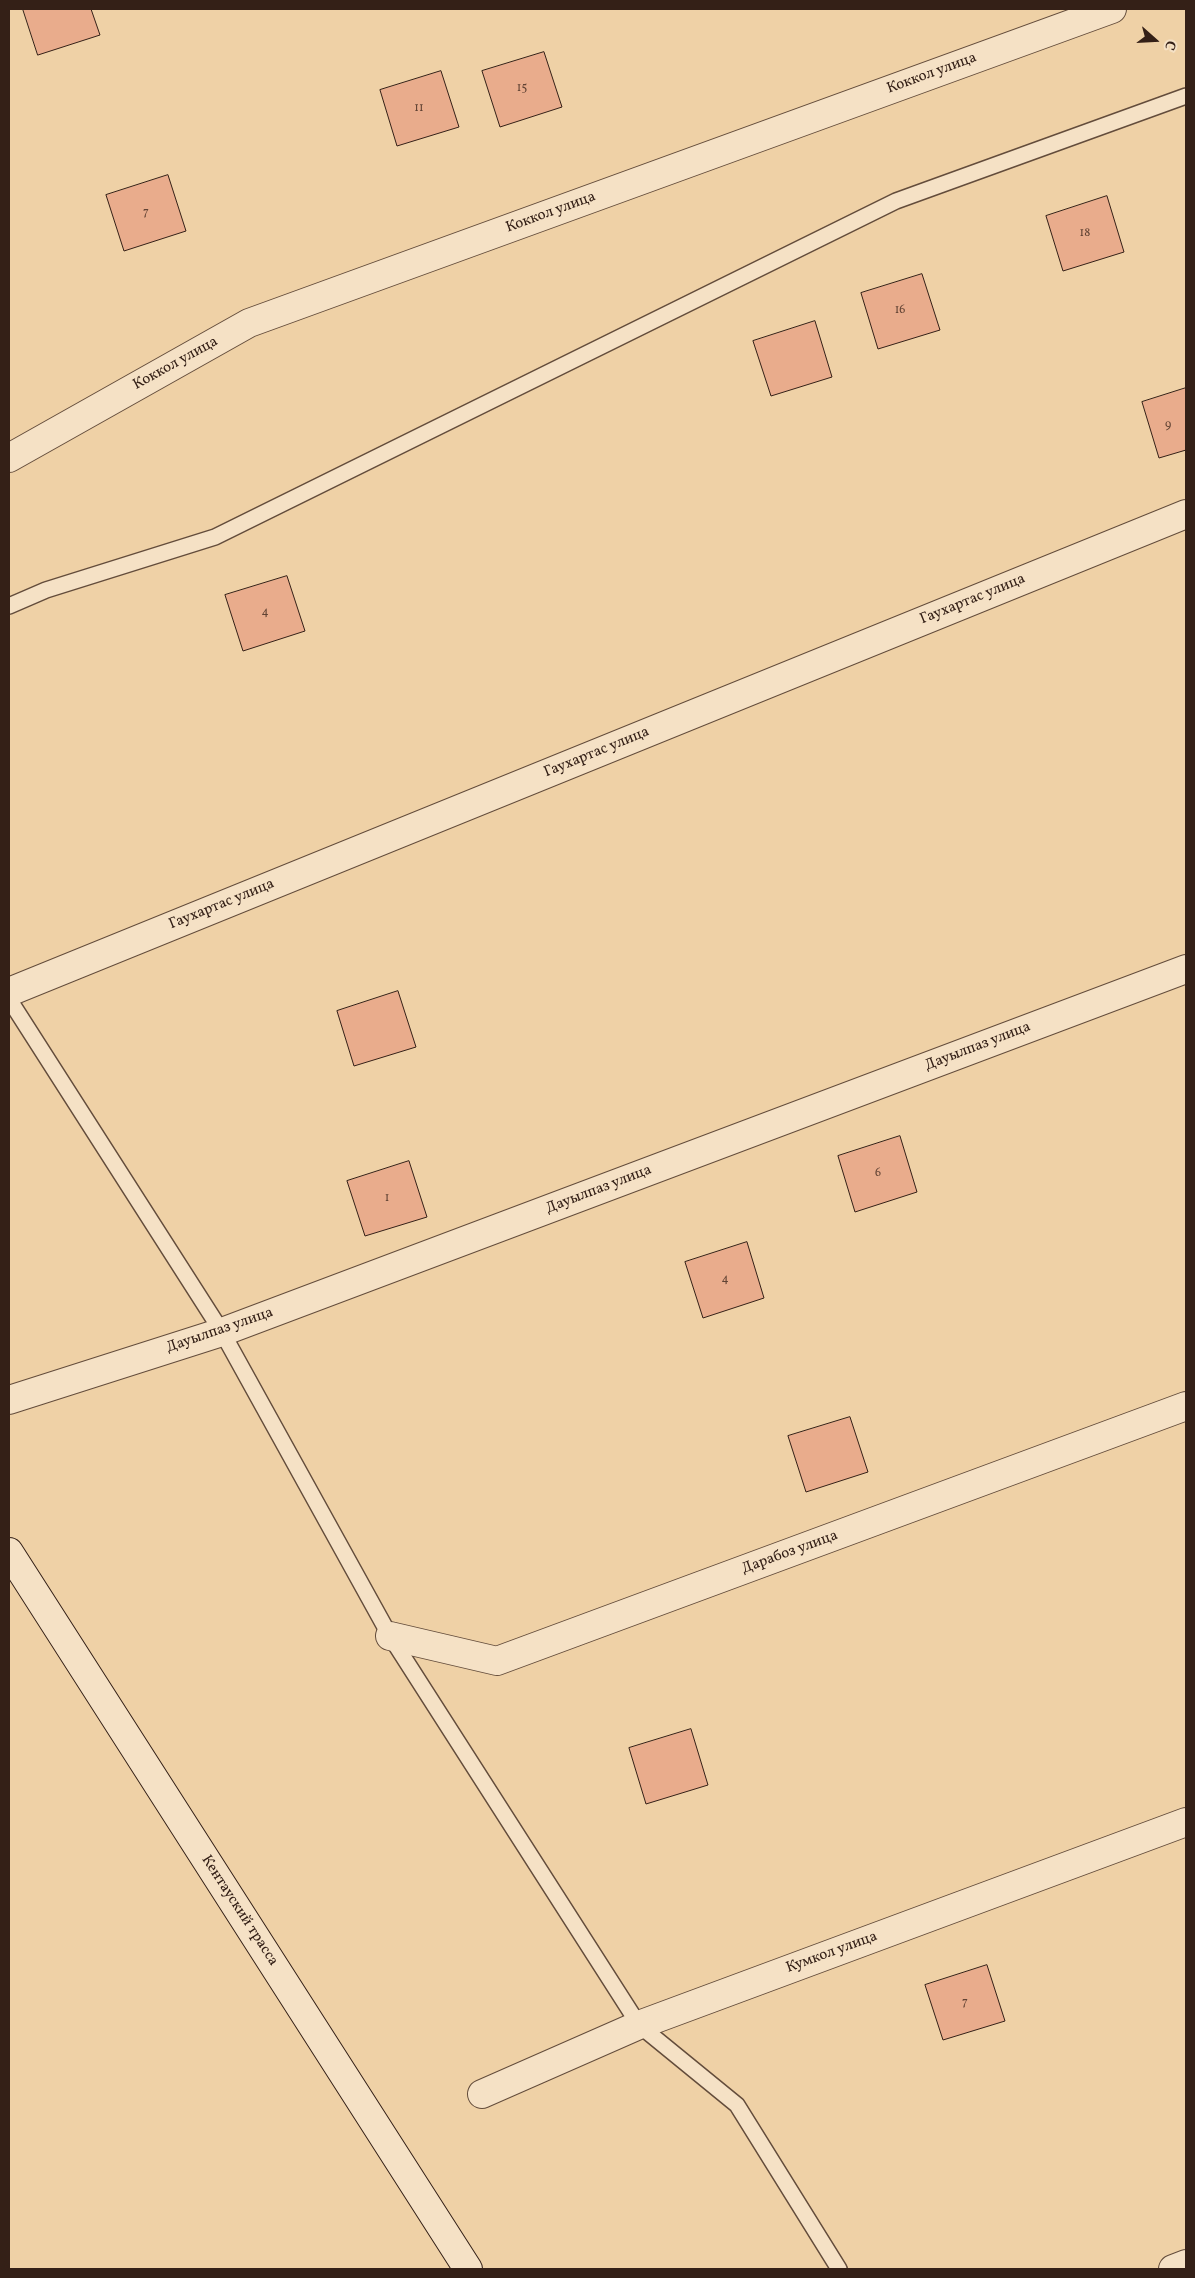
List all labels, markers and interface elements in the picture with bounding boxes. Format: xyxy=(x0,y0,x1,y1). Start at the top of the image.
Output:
north arrow xyxy=(1130,15,1180,65)
text: С xyxy=(1159,38,1180,52)
street label: Коккол улица xyxy=(885,49,979,99)
house number: 15 xyxy=(517,82,527,96)
house number: 11 xyxy=(414,102,424,116)
street label: Коккол улица xyxy=(504,188,598,238)
house number: 7 xyxy=(143,206,149,220)
house number: 18 xyxy=(1080,227,1090,241)
house number: 16 xyxy=(895,304,905,318)
street label: Коккол улица xyxy=(130,333,222,395)
house number: 9 xyxy=(1165,419,1171,433)
street label: Гаухартас улица xyxy=(918,571,1028,629)
house number: 4 xyxy=(261,606,269,620)
street label: Гаухартас улица xyxy=(542,724,652,782)
street label: Гаухартас улица xyxy=(167,876,277,934)
street label: Дауылпаз улица xyxy=(923,1019,1033,1075)
street label: Дауылпаз улица xyxy=(544,1162,654,1218)
house number: 6 xyxy=(875,1167,881,1181)
house number: 1 xyxy=(385,1192,389,1206)
house number: 4 xyxy=(721,1273,729,1287)
street label: Дауылпаз улица xyxy=(164,1304,276,1358)
street label: Дарабоз улица xyxy=(739,1527,841,1579)
street label: Кентауский трасса xyxy=(196,1852,282,1970)
street label: Кумкол улица xyxy=(784,1928,880,1978)
house number: 7 xyxy=(962,1996,968,2010)

